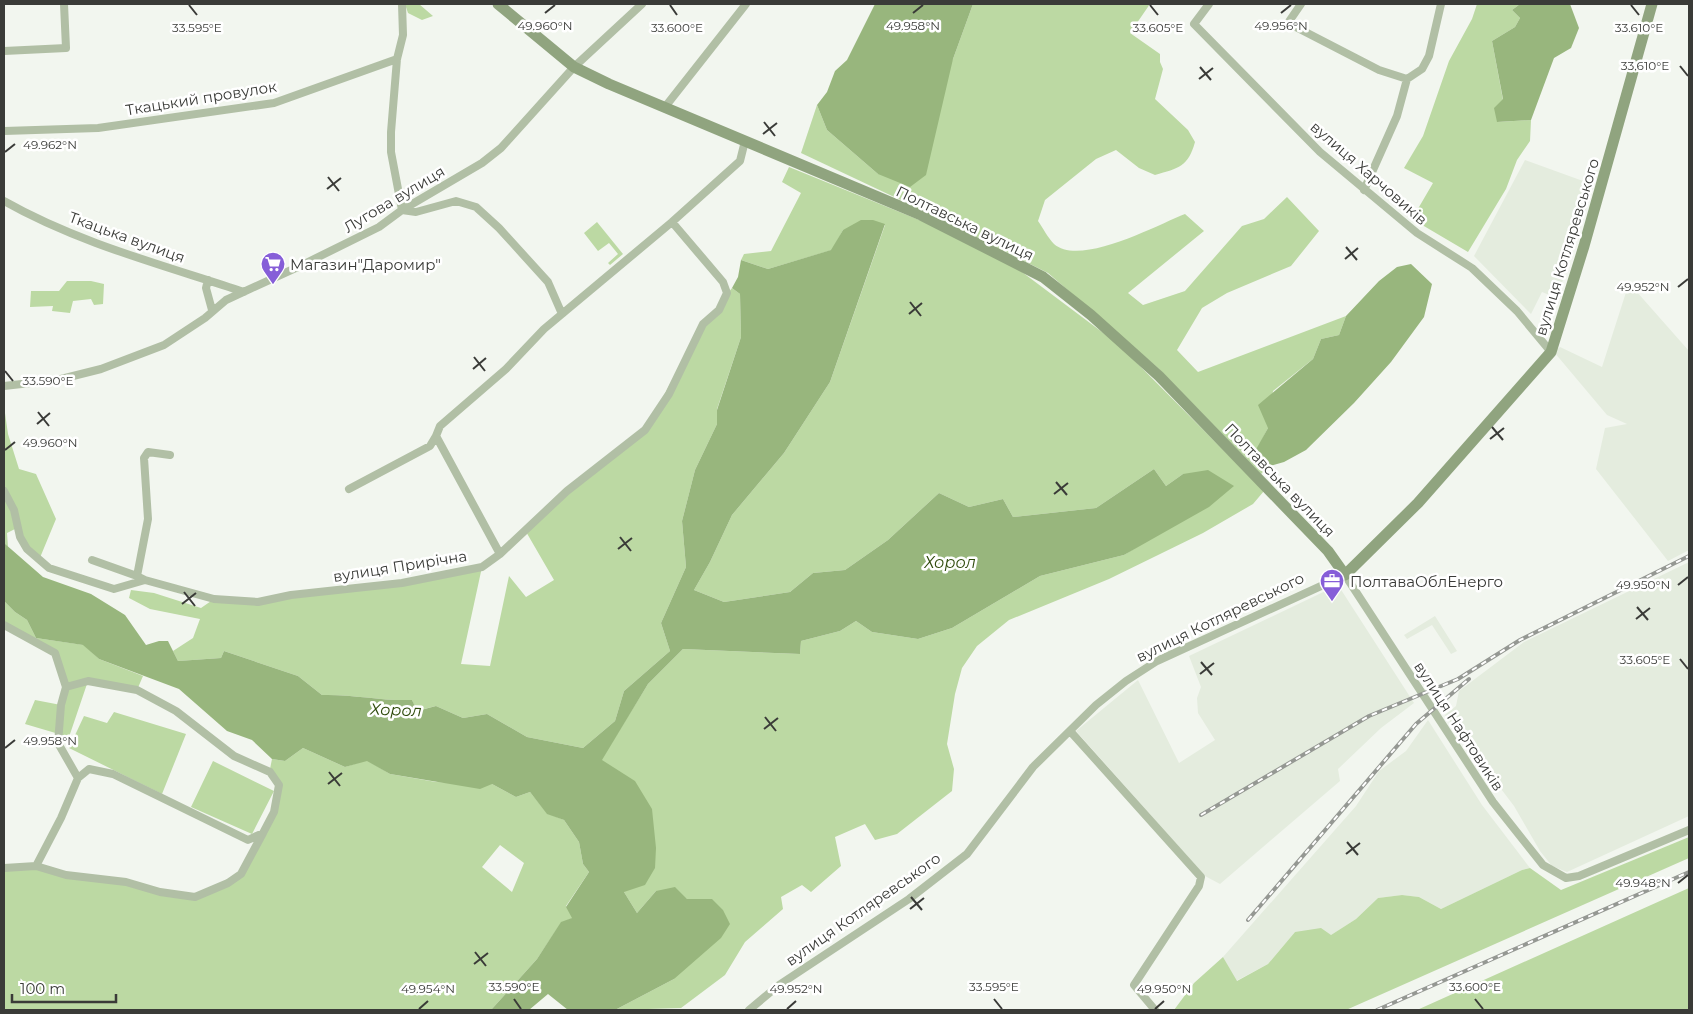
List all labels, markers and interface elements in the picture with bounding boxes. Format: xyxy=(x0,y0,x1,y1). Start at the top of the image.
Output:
text: 49.960°N xyxy=(518,18,572,33)
text: 49.958°N xyxy=(886,18,940,33)
text: 49.956°N xyxy=(1254,18,1308,33)
text: 33.595°E xyxy=(172,20,222,35)
text: 33.600°E xyxy=(651,20,703,35)
text: 33.605°E xyxy=(1133,20,1183,35)
text: 33.610°E xyxy=(1615,20,1663,35)
text: 33.610°E xyxy=(1621,58,1669,73)
street label: Ткацький провулок xyxy=(124,77,278,119)
street label: вулиця Харчовиків xyxy=(1307,117,1431,229)
text: 49.962°N xyxy=(23,137,77,152)
street label: вулиця Котляревського xyxy=(1531,156,1603,338)
street label: Лугова вулиця xyxy=(340,161,448,237)
street label: Полтавська вулиця xyxy=(893,181,1037,265)
street label: Ткацька вулиця xyxy=(66,207,188,267)
supermarket icon: Магазин"Даромир" xyxy=(260,251,286,285)
place label: Магазин"Даромир" xyxy=(290,255,441,274)
text: 49.952°N xyxy=(1616,279,1670,294)
text: 33.590°E xyxy=(22,373,74,388)
street label: Полтавська вулиця xyxy=(1221,419,1339,541)
text: 49.960°N xyxy=(23,435,77,450)
street label: вулиця Прирічна xyxy=(332,546,468,586)
water label: Хорол xyxy=(923,553,976,572)
street label: вулиця Котляревського xyxy=(1133,568,1307,666)
office icon: ПолтаваОблЕнерго xyxy=(1319,568,1345,602)
place label: ПолтаваОблЕнерго xyxy=(1350,572,1503,591)
text: 49.950°N xyxy=(1616,577,1670,592)
text: 33.605°E xyxy=(1620,652,1670,667)
street label: вулиця Нафтовиків xyxy=(1410,658,1508,794)
water label: Хорол xyxy=(369,700,422,720)
text: 49.958°N xyxy=(23,733,77,748)
street label: вулиця Котляревського xyxy=(782,848,944,970)
text: 49.948°N xyxy=(1615,875,1671,890)
scale bar xyxy=(12,972,116,1004)
text: 100 m xyxy=(20,979,65,998)
text: 33.590°E xyxy=(488,979,540,994)
text: 33.595°E xyxy=(969,979,1019,994)
text: 33.600°E xyxy=(1449,979,1501,994)
text: 49.954°N xyxy=(401,981,455,996)
text: 49.952°N xyxy=(769,981,823,996)
text: 49.950°N xyxy=(1137,981,1191,996)

